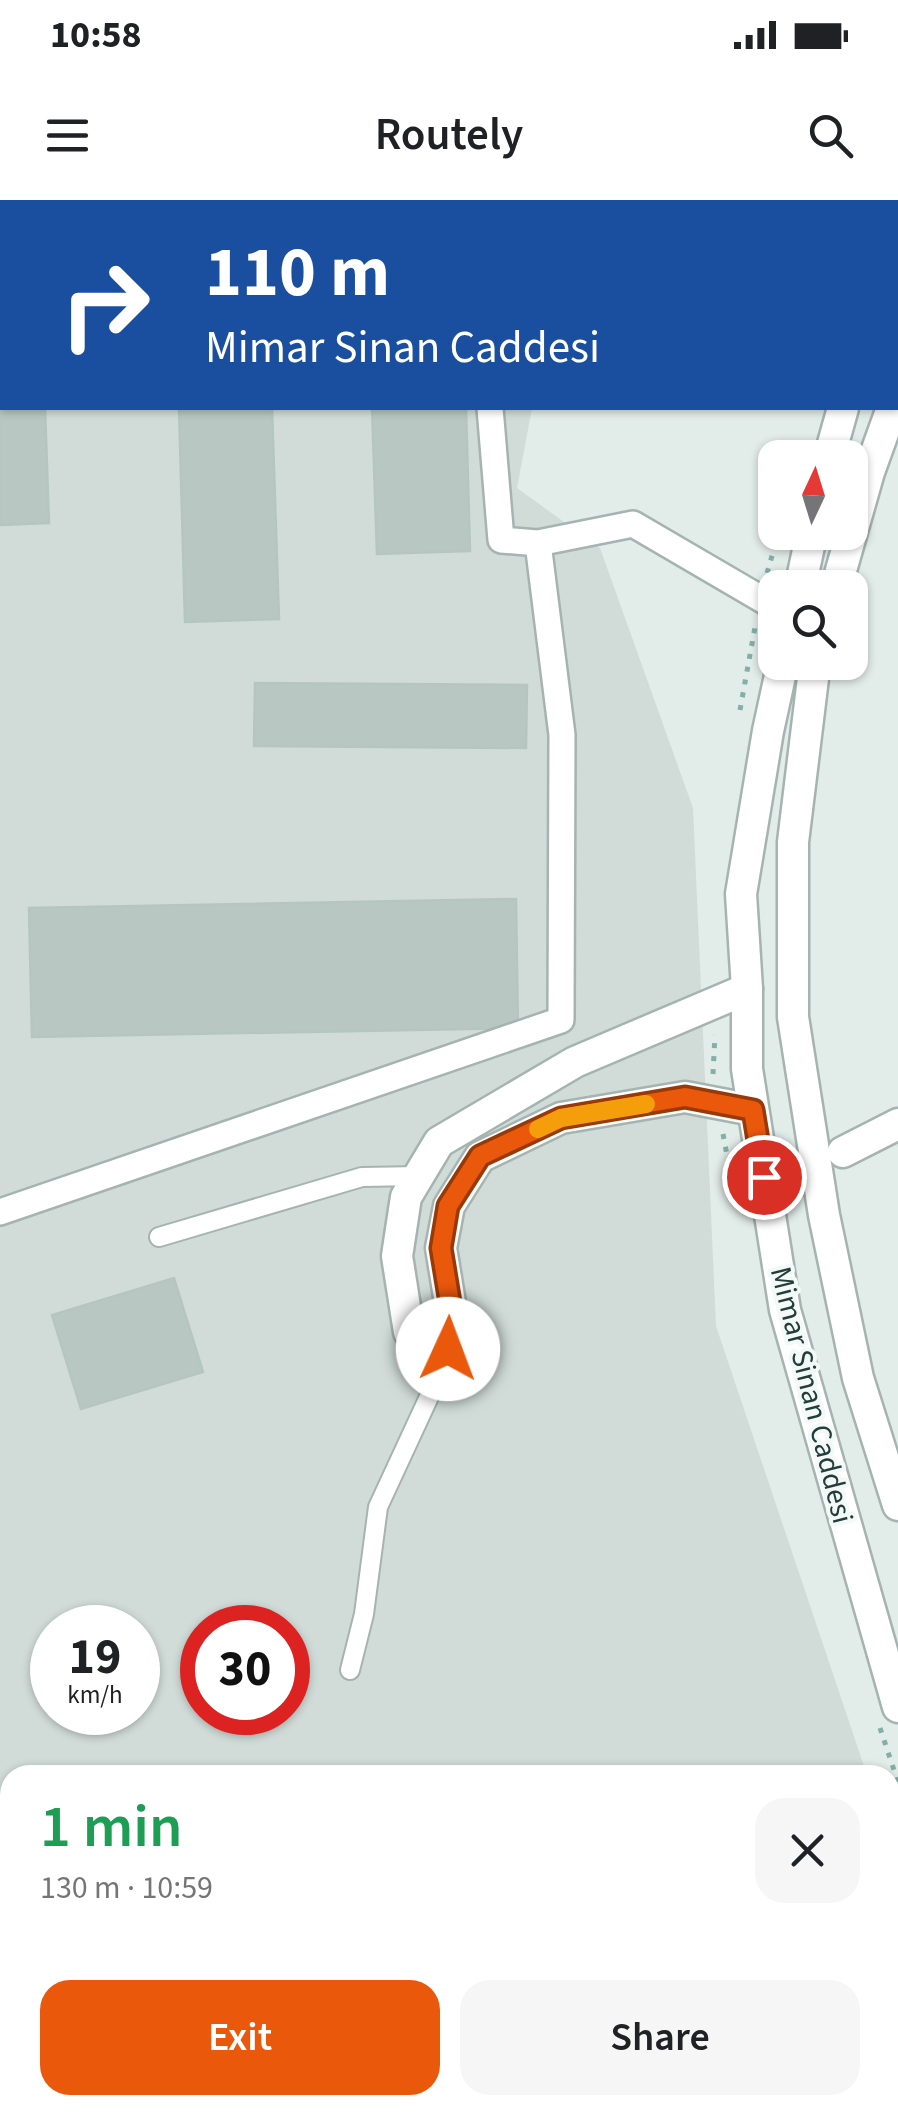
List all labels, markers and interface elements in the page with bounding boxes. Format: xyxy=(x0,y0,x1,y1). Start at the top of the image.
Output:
text: 10:58 xyxy=(50,8,142,62)
text: Routely xyxy=(375,103,523,167)
icon: menu xyxy=(40,108,95,163)
icon: search xyxy=(803,108,858,163)
text: 110 m xyxy=(205,223,390,323)
icon: right xyxy=(40,240,170,370)
text: Mimar Sinan Caddesi xyxy=(205,316,600,380)
north arrow xyxy=(758,440,868,550)
map controls xyxy=(758,440,868,680)
button: search xyxy=(758,570,868,680)
pin xyxy=(722,1135,807,1220)
icon: arrive xyxy=(737,1150,792,1205)
street label: Mimar Sinan Caddesi xyxy=(759,1262,864,1528)
position arrow xyxy=(396,1297,500,1401)
speed limit sign: 30 xyxy=(180,1605,310,1735)
text: 19 xyxy=(69,1622,121,1693)
text: km/h xyxy=(67,1677,123,1713)
text: 1 min xyxy=(40,1785,183,1870)
button: close xyxy=(755,1798,860,1903)
text: 130 m · 10:59 xyxy=(40,1865,213,1911)
button: Exit xyxy=(40,1980,440,2095)
button: Share xyxy=(460,1980,860,2095)

